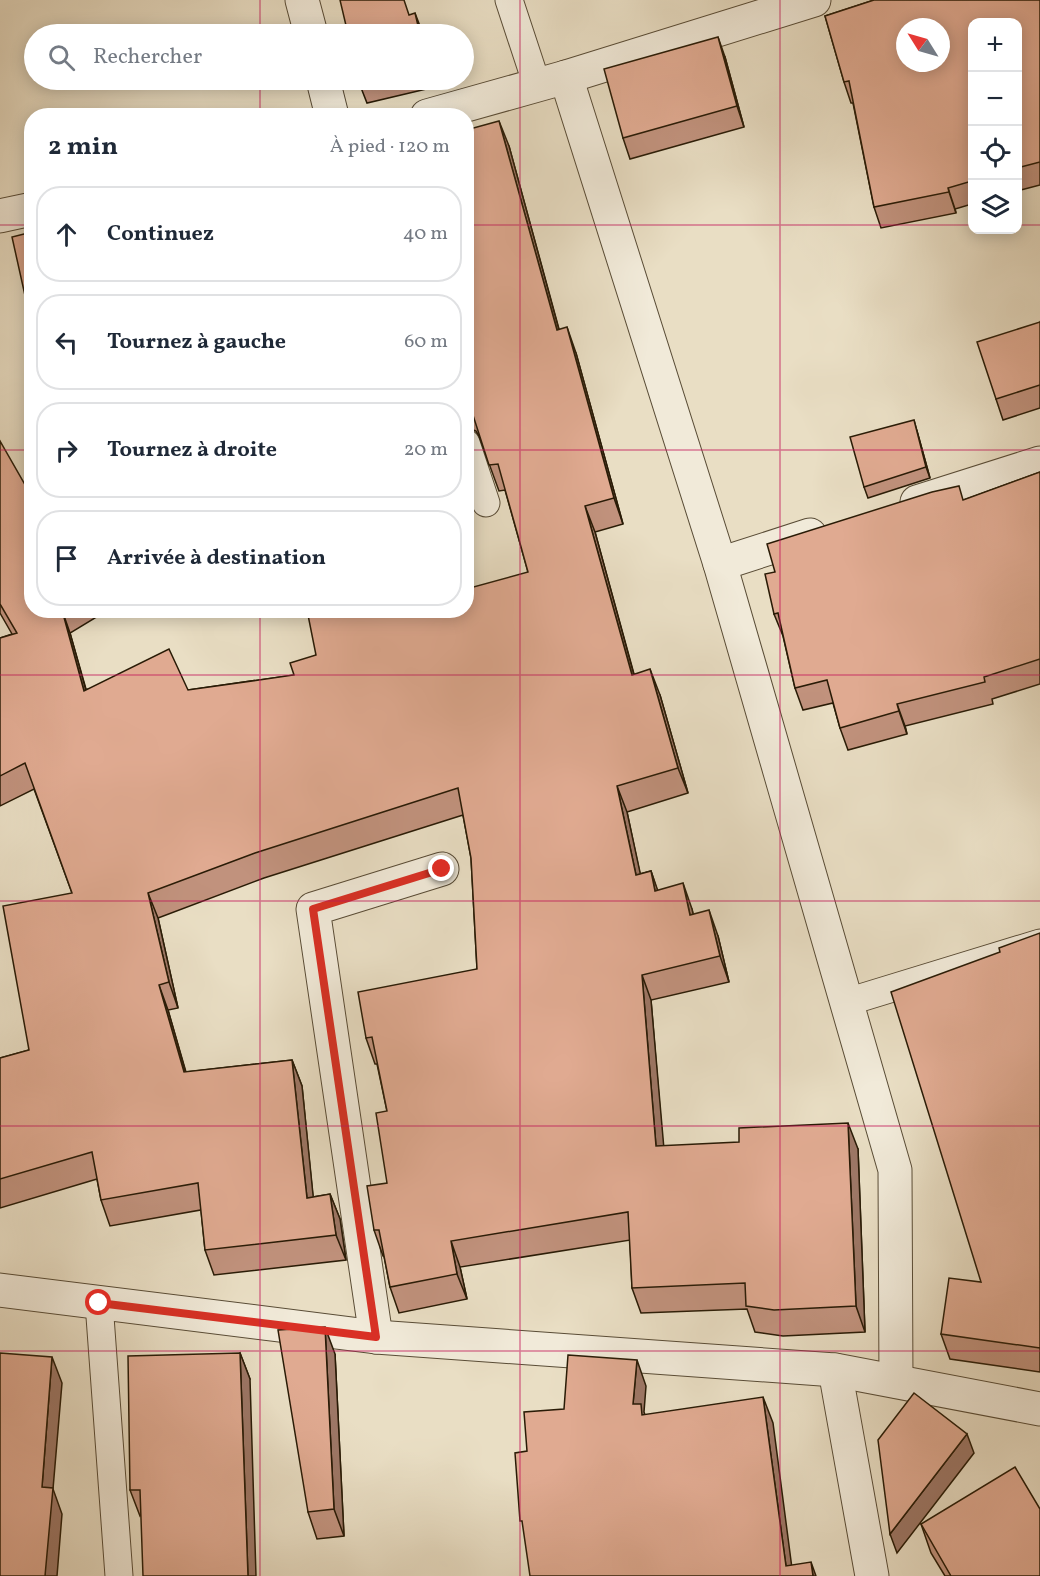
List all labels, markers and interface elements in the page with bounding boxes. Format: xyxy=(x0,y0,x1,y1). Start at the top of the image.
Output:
north arrow xyxy=(896,18,950,72)
map controls xyxy=(968,18,1022,234)
button: + xyxy=(968,18,1022,72)
search box xyxy=(24,24,474,90)
icon: search xyxy=(45,41,78,74)
text: Rechercher xyxy=(93,42,202,73)
button: − xyxy=(968,72,1022,126)
button: locate xyxy=(968,126,1022,180)
text: 2 min xyxy=(48,129,118,165)
text: À pied · 120 m xyxy=(330,133,450,161)
button: layers xyxy=(968,180,1022,234)
icon: ahead xyxy=(50,218,83,251)
text: Continuez xyxy=(107,219,214,250)
text: 40 m xyxy=(403,220,448,248)
icon: left xyxy=(50,326,83,359)
text: Tournez à gauche xyxy=(107,327,286,358)
text: 60 m xyxy=(404,328,448,356)
icon: right xyxy=(50,434,83,467)
text: Tournez à droite xyxy=(107,435,277,466)
text: 20 m xyxy=(404,436,448,464)
icon: arrive xyxy=(50,542,83,575)
text: Arrivée à destination xyxy=(107,543,326,574)
route end xyxy=(428,855,454,881)
route start xyxy=(85,1289,111,1315)

